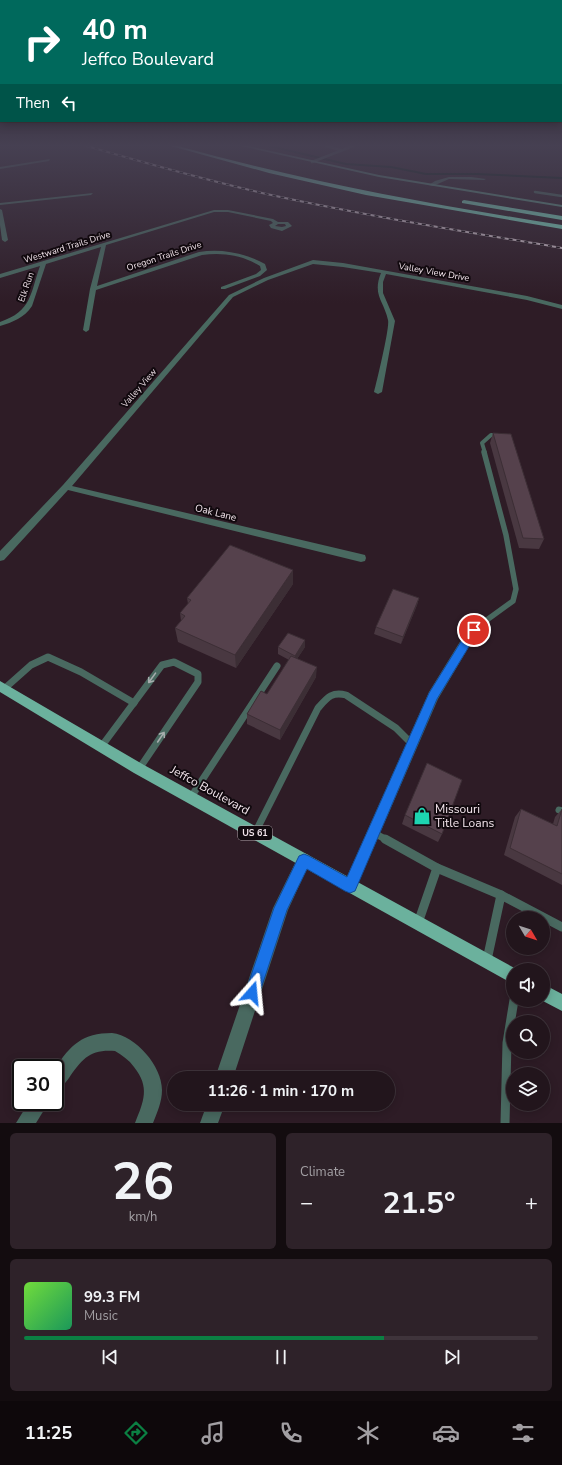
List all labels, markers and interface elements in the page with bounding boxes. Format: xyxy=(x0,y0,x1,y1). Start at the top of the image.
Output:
text: 40 m xyxy=(82,11,148,49)
icon: right xyxy=(16,16,68,68)
text: Jeffco Boulevard xyxy=(82,47,214,71)
icon: left xyxy=(58,92,80,114)
text: Then xyxy=(16,93,50,113)
street label: Westward Trails Drive xyxy=(22,228,112,266)
street label: Oregon Trails Drive xyxy=(125,238,203,274)
street label: Valley View Drive xyxy=(397,260,471,284)
street label: Elk Run xyxy=(15,270,37,304)
street label: Valley View xyxy=(118,366,160,411)
street label: Oak Lane xyxy=(194,501,238,525)
pin xyxy=(457,613,491,647)
icon: arrive xyxy=(463,619,485,641)
one-way arrow xyxy=(148,673,156,684)
one-way arrow xyxy=(157,732,165,743)
street label: Jeffco Boulevard xyxy=(167,761,252,818)
place label: Missouri Title Loans xyxy=(435,801,494,831)
shop icon: Missouri Title Loans xyxy=(412,806,432,826)
road number: US 61 xyxy=(238,826,272,840)
north arrow xyxy=(506,911,550,955)
map controls xyxy=(506,911,550,1111)
button: sound xyxy=(506,963,550,1007)
position arrow xyxy=(231,972,273,1014)
button: search xyxy=(506,1015,550,1059)
speed limit sign: 30 xyxy=(12,1059,64,1111)
button: layers xyxy=(506,1067,550,1111)
text: 11:26 · 1 min · 170 m xyxy=(208,1081,354,1101)
text: 26 xyxy=(112,1146,174,1217)
text: Climate xyxy=(300,1163,345,1181)
text: 21.5° xyxy=(383,1183,455,1224)
text: − xyxy=(300,1188,313,1218)
text: + xyxy=(525,1188,538,1218)
text: km/h xyxy=(129,1208,157,1226)
text: 99.3 FM xyxy=(84,1287,140,1307)
text: Music xyxy=(84,1307,118,1325)
icon: previous xyxy=(99,1346,121,1368)
icon: pause xyxy=(270,1346,292,1368)
icon: next xyxy=(441,1346,463,1368)
icon: directions xyxy=(122,1419,150,1447)
icon: music xyxy=(199,1419,227,1447)
icon: phone xyxy=(277,1419,305,1447)
icon: climate xyxy=(354,1419,382,1447)
icon: car xyxy=(432,1419,460,1447)
icon: filters xyxy=(509,1419,537,1447)
text: 11:25 xyxy=(25,1421,72,1445)

